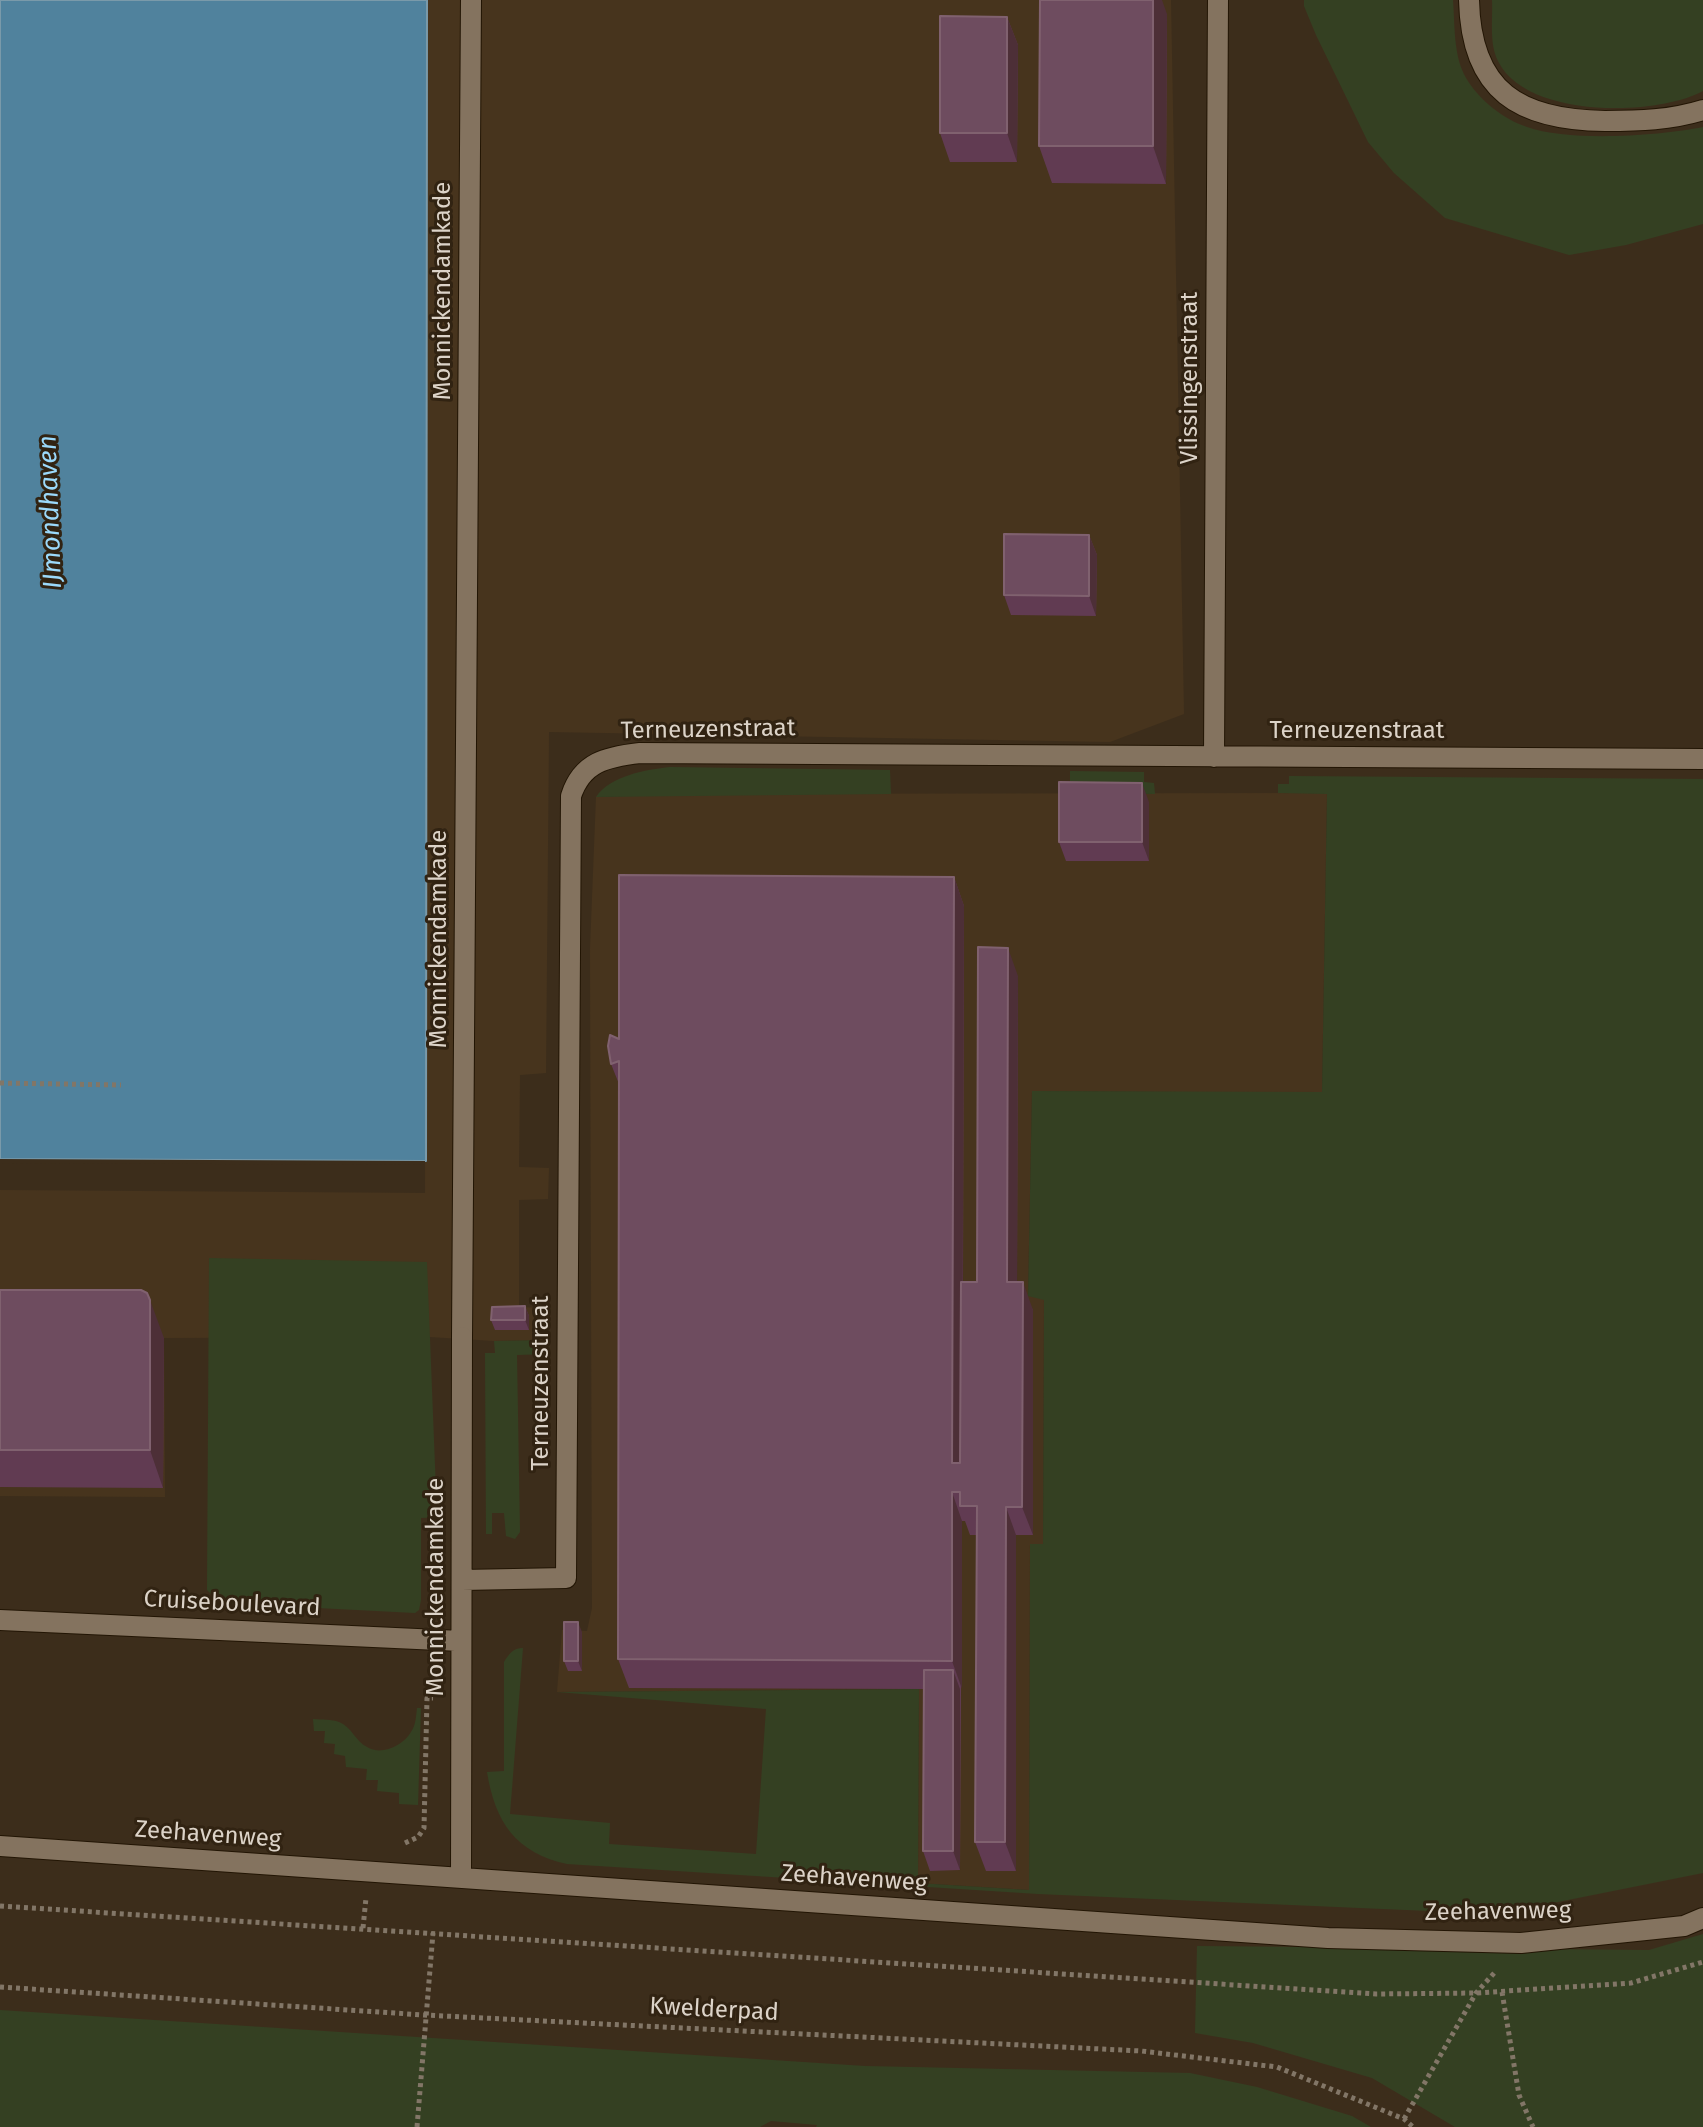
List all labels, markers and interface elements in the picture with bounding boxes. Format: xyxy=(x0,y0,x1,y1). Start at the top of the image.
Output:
street label: Monnickendamkade xyxy=(429,182,457,400)
street label: Vlissingenstraat xyxy=(1176,292,1204,464)
water label: IJmondhaven xyxy=(33,435,69,589)
street label: Terneuzenstraat xyxy=(620,714,796,746)
street label: Terneuzenstraat xyxy=(1270,717,1444,745)
street label: Monnickendamkade xyxy=(425,830,453,1048)
street label: Terneuzenstraat xyxy=(527,1296,555,1470)
street label: Monnickendamkade xyxy=(422,1478,450,1696)
street label: Cruiseboulevard xyxy=(143,1585,321,1623)
street label: Zeehavenweg xyxy=(134,1816,282,1854)
street label: Zeehavenweg xyxy=(780,1860,928,1898)
street label: Zeehavenweg xyxy=(1424,1896,1572,1928)
street label: Kwelderpad xyxy=(649,1992,779,2028)

